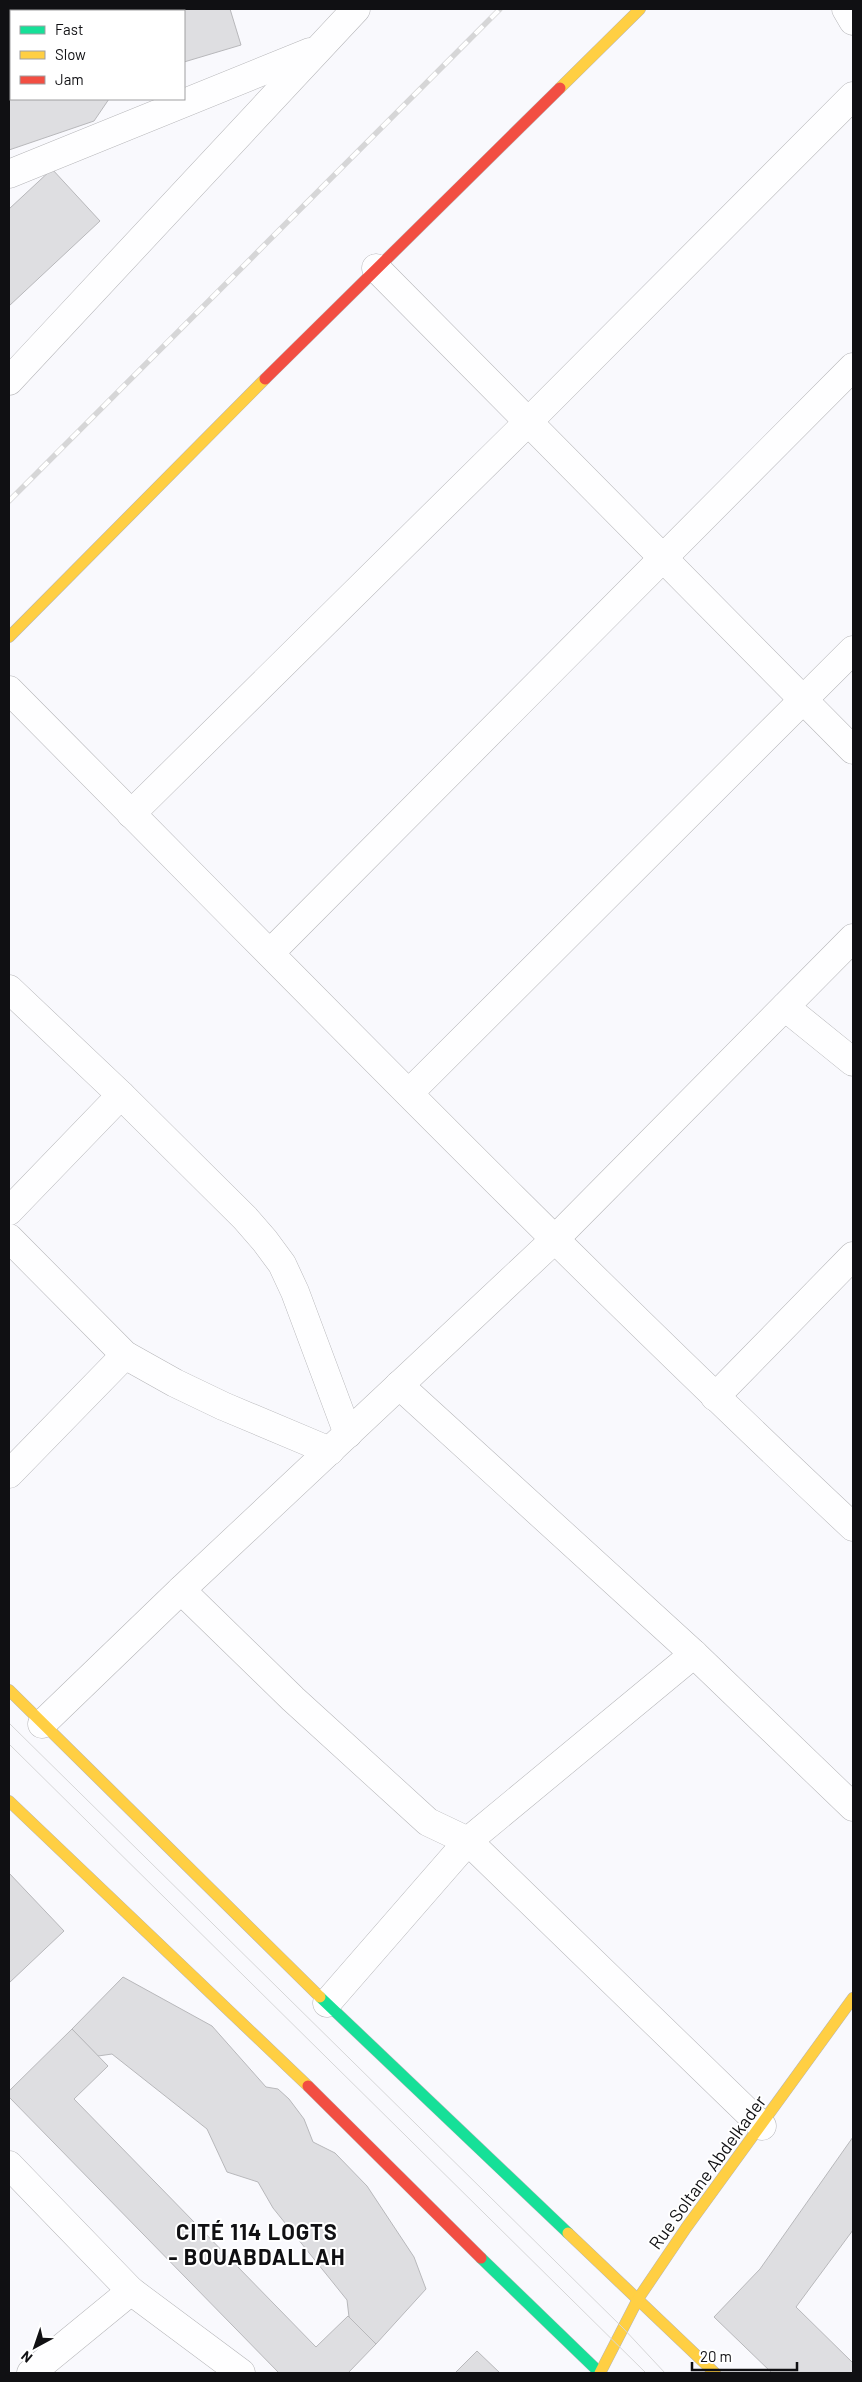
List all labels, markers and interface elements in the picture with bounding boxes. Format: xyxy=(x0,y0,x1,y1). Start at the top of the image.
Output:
legend xyxy=(10,10,185,100)
text: Fast xyxy=(55,20,83,38)
text: Slow xyxy=(55,45,86,63)
text: Jam xyxy=(55,70,84,88)
street label: Rue Soltane Abdelkader xyxy=(644,2090,771,2253)
district label: CITÉ 114 LOGTS - BOUABDALLAH xyxy=(168,2218,346,2269)
north arrow xyxy=(10,2322,60,2372)
scale bar xyxy=(692,2340,797,2372)
text: 20 m xyxy=(700,2347,732,2365)
text: N xyxy=(17,2348,35,2367)

